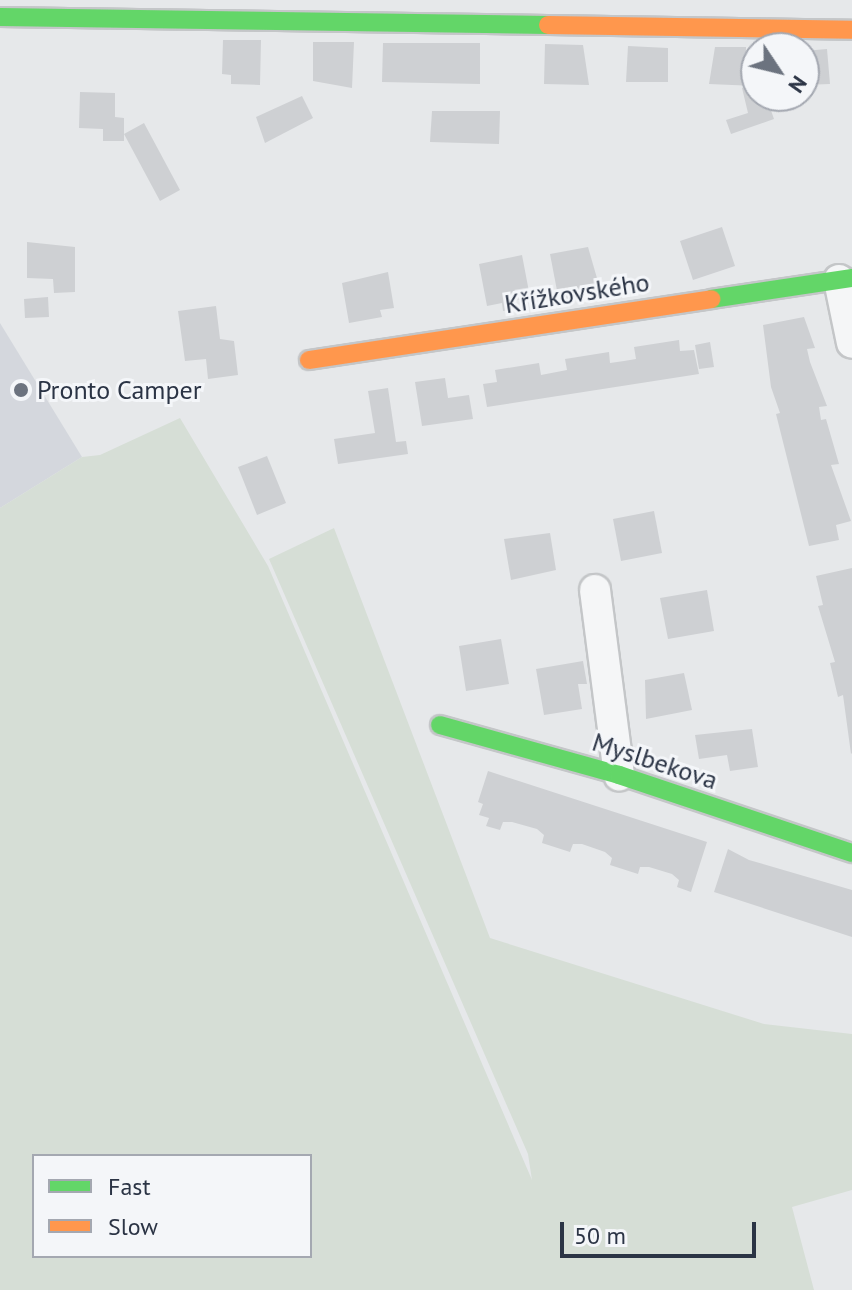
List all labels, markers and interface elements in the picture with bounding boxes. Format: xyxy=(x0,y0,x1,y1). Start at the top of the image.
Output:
north arrow xyxy=(740,32,820,112)
text: N xyxy=(782,71,814,99)
street label: Křížkovského xyxy=(502,266,652,320)
place label: Pronto Camper xyxy=(37,374,202,406)
marker: Pronto Camper xyxy=(12,381,30,399)
street label: Myslbekova xyxy=(589,726,721,796)
legend xyxy=(32,1154,312,1258)
text: Fast xyxy=(108,1171,151,1202)
scale bar xyxy=(564,1206,760,1256)
text: Slow xyxy=(108,1211,158,1242)
text: 50 m xyxy=(574,1220,626,1251)

